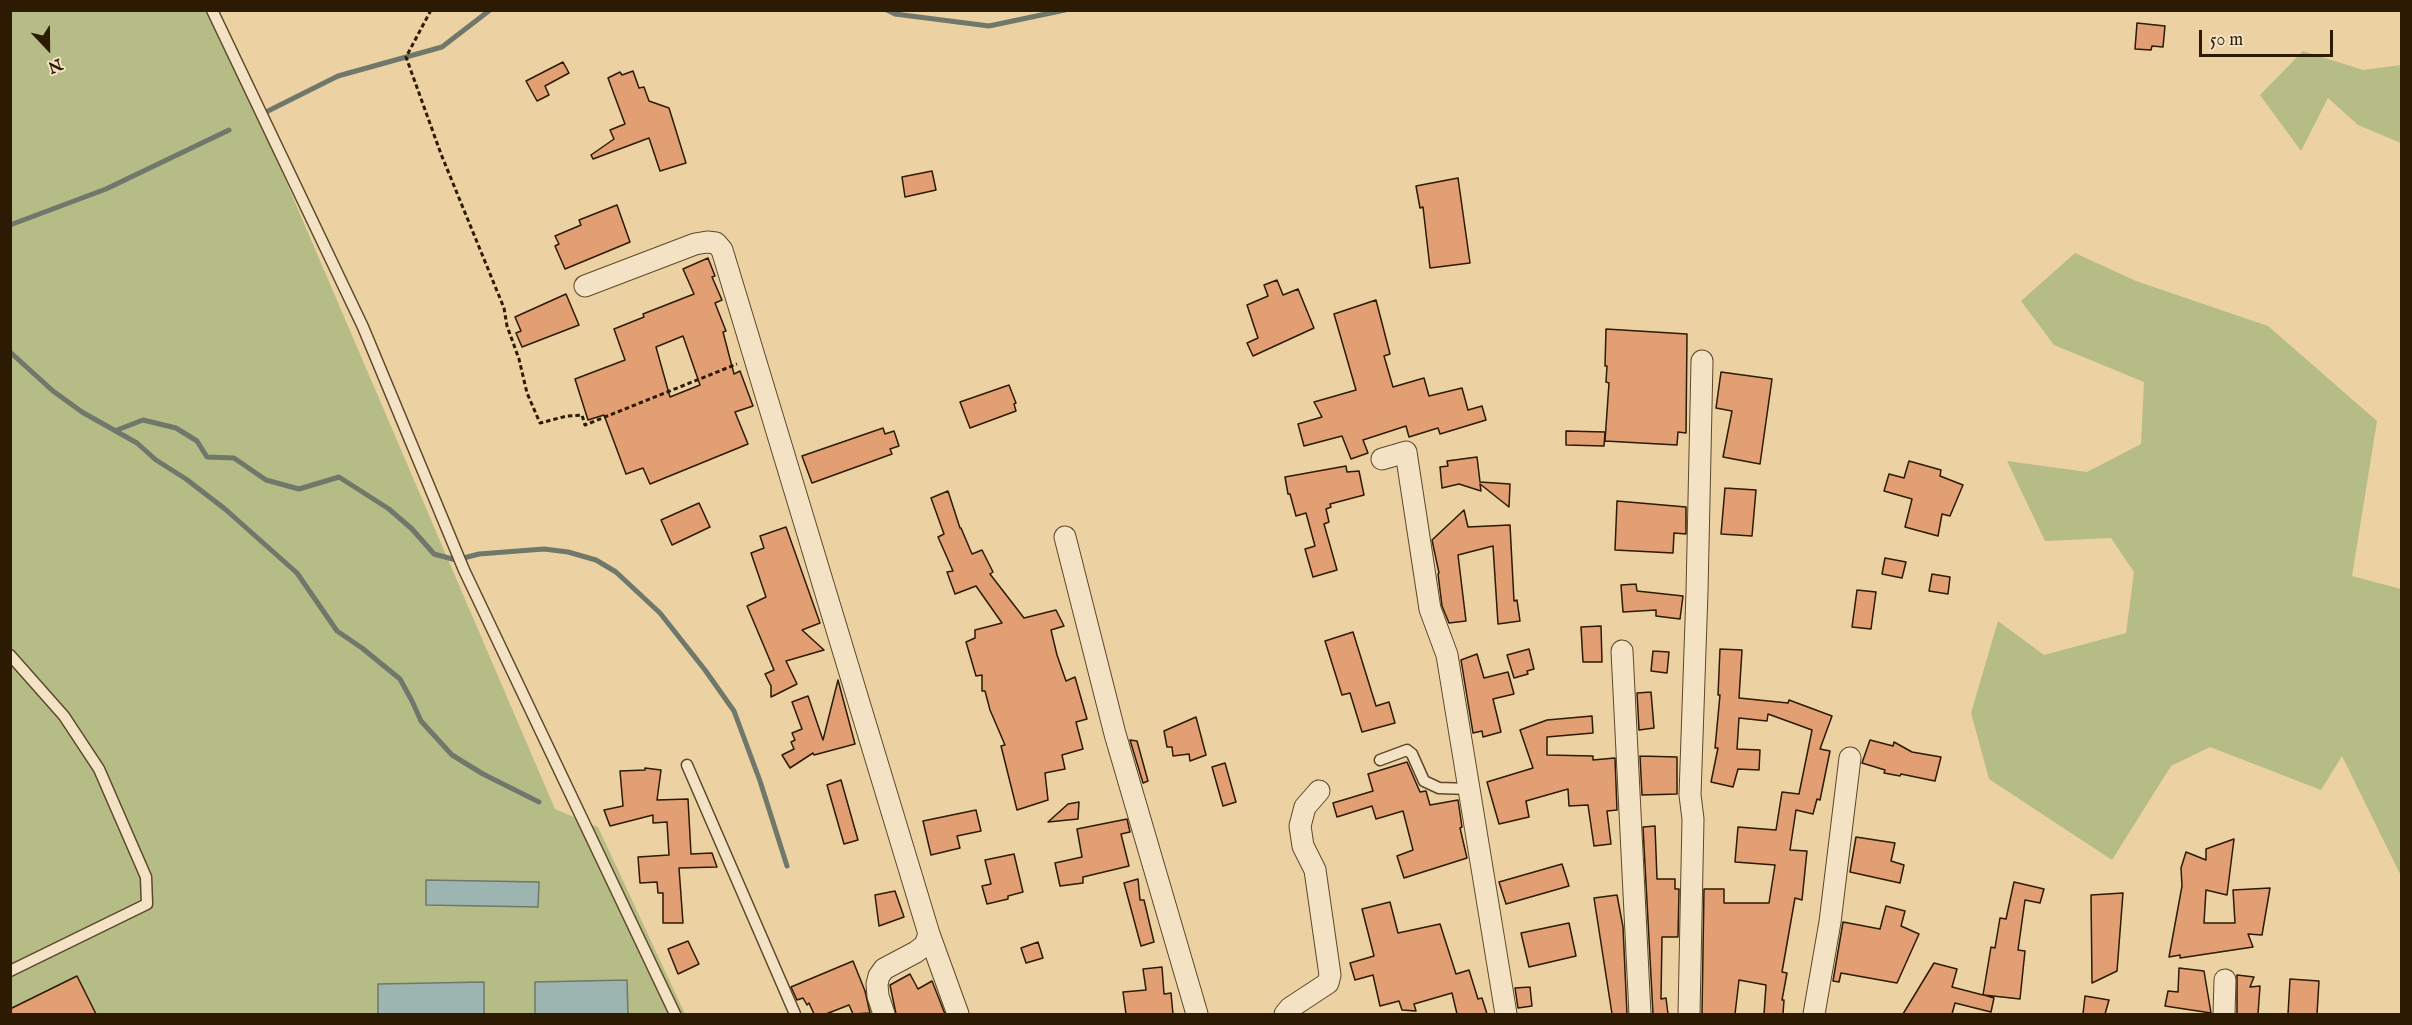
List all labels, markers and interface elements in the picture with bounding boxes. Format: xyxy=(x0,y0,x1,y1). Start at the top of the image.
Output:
north arrow xyxy=(18,18,78,78)
scale bar xyxy=(2202,18,2336,56)
text: 50 m xyxy=(2210,29,2243,52)
text: N xyxy=(45,53,65,77)

